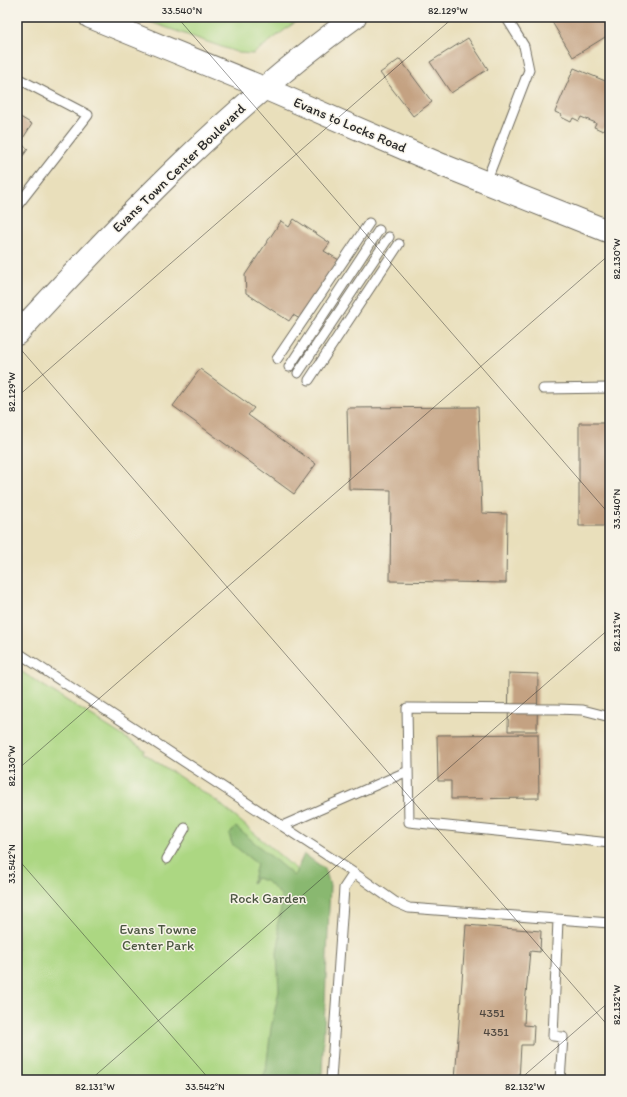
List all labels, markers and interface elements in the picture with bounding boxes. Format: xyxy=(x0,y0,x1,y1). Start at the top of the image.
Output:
text: 33.540°N xyxy=(162,4,202,17)
text: 82.129°W xyxy=(428,4,468,17)
street label: Evans to Locks Road xyxy=(291,94,410,157)
street label: Evans Town Center Boulevard xyxy=(109,100,249,236)
text: 82.130°W xyxy=(610,238,623,279)
text: 82.129°W xyxy=(5,372,18,412)
text: 33.540°N xyxy=(610,489,623,529)
text: 82.131°W xyxy=(610,612,623,652)
text: 82.130°W xyxy=(5,745,18,786)
text: 33.542°N xyxy=(5,844,18,884)
park label: Rock Garden xyxy=(230,890,307,907)
park label: Evans Towne Center Park xyxy=(120,921,197,954)
text: 82.132°W xyxy=(610,985,623,1025)
house number: 4351 xyxy=(479,1006,505,1020)
house number: 4351 xyxy=(483,1025,509,1039)
text: 82.131°W xyxy=(75,1080,115,1093)
text: 33.542°N xyxy=(185,1080,225,1093)
text: 82.132°W xyxy=(505,1080,545,1093)

